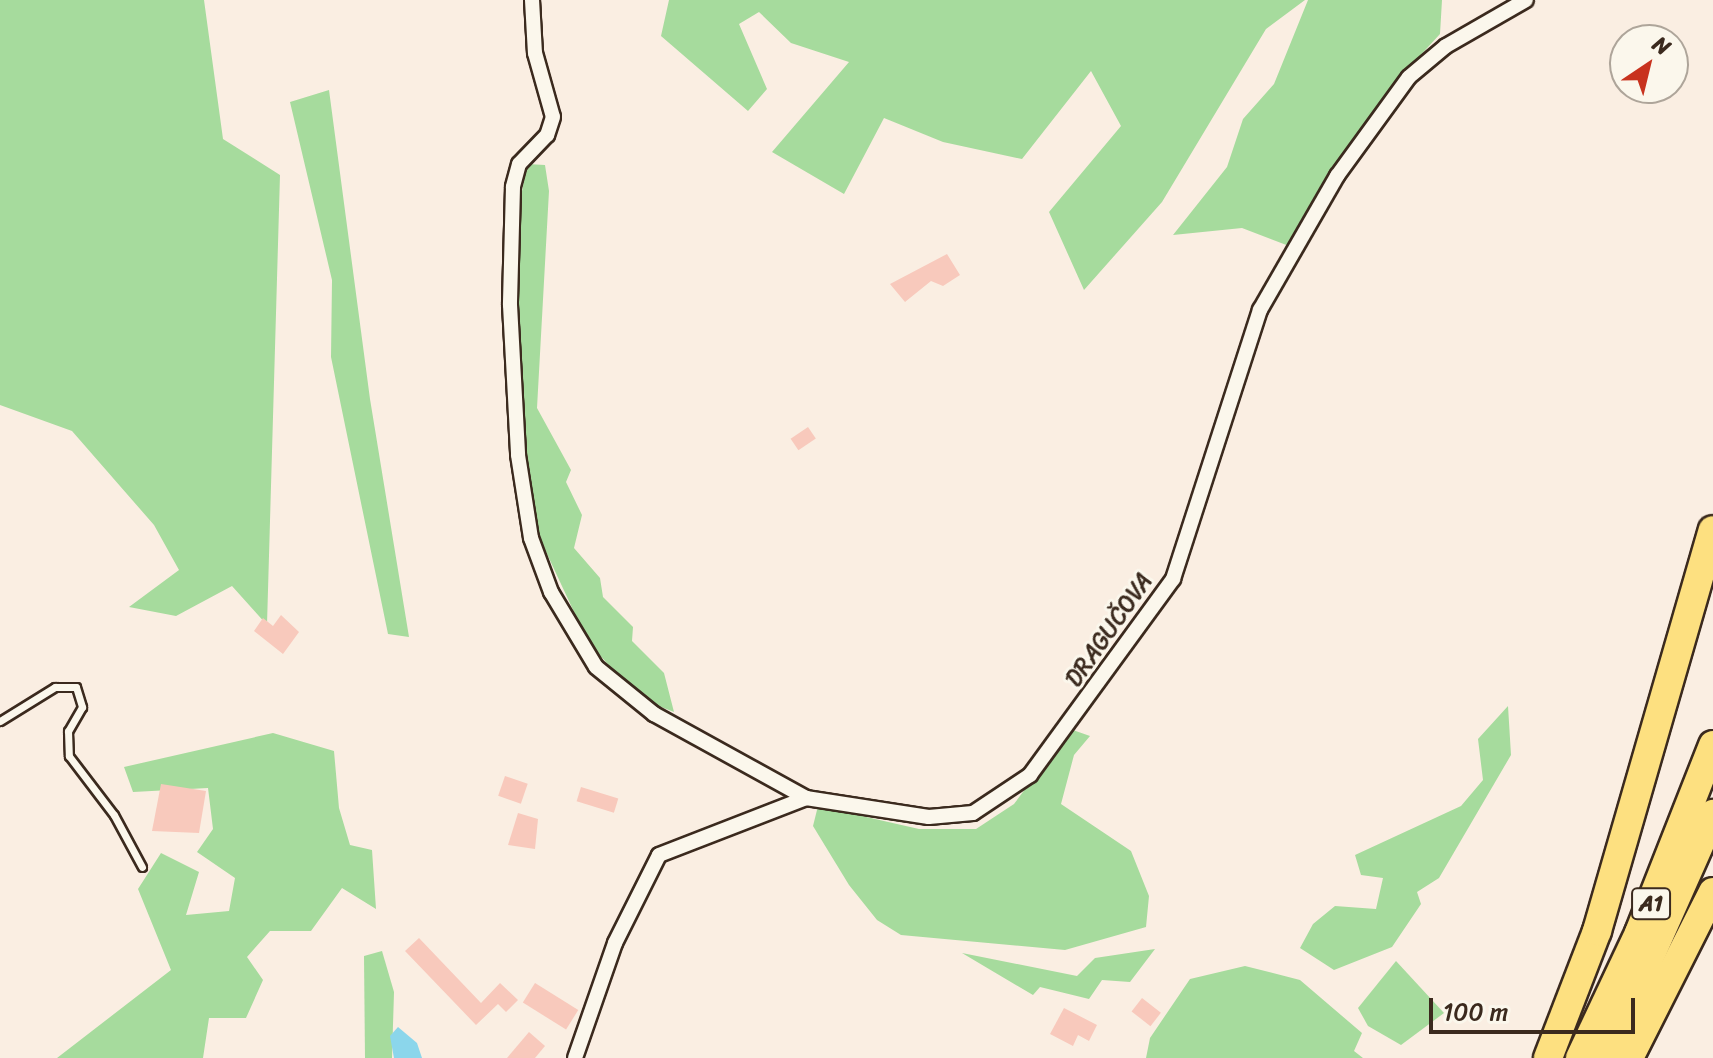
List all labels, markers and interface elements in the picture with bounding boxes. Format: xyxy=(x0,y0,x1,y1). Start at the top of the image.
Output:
north arrow xyxy=(1609,24,1689,104)
text: N xyxy=(1644,25,1679,66)
street label: DRAGUČOVA xyxy=(1059,568,1159,692)
road number: A1 xyxy=(1631,886,1671,922)
scale bar xyxy=(1433,982,1639,1032)
text: 100 m xyxy=(1443,991,1508,1033)

